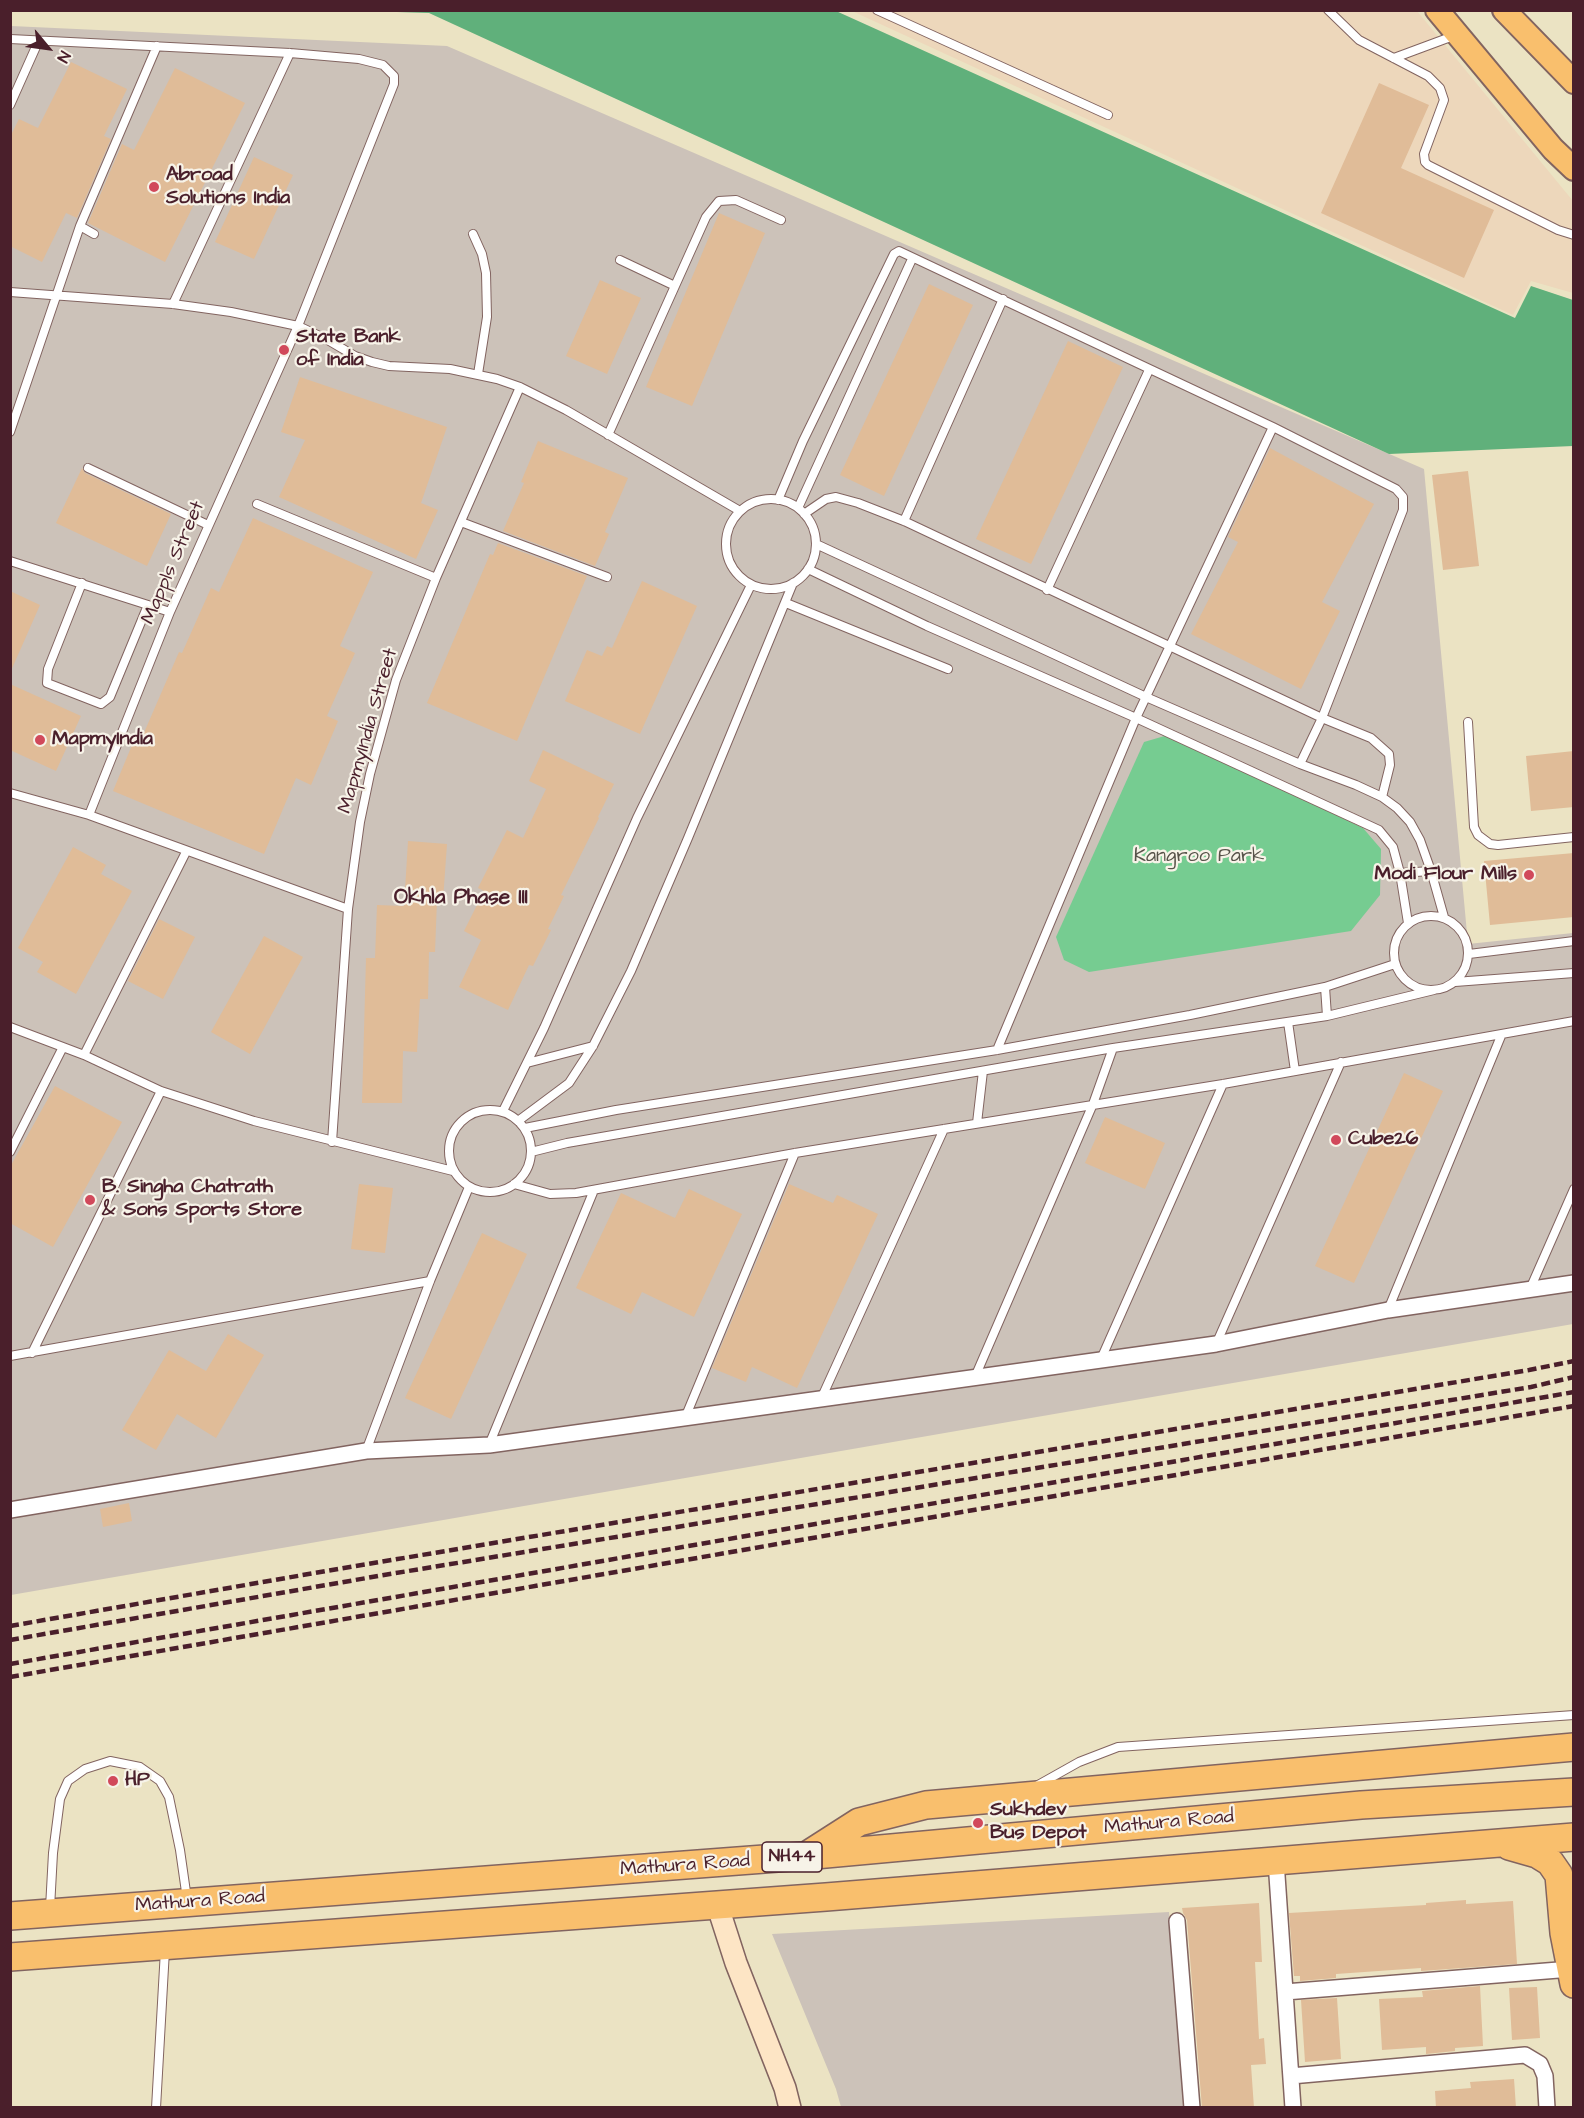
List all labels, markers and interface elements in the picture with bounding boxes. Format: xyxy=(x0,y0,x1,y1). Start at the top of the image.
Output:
north arrow xyxy=(18,18,78,78)
text: N xyxy=(52,47,76,66)
place label: Abroad Solutions India xyxy=(166,164,290,211)
marker: Abroad Solutions India xyxy=(147,180,161,194)
place label: State Bank of India xyxy=(296,326,401,373)
marker: State Bank of India xyxy=(277,343,291,357)
street label: Mappls Street xyxy=(137,498,211,628)
street label: MapmyIndia Street xyxy=(334,646,404,816)
place label: MapmyIndia xyxy=(52,728,153,752)
marker: MapmyIndia xyxy=(33,733,47,747)
park label: Kangroo Park xyxy=(1134,845,1264,869)
place label: Modi Flour Mills xyxy=(1375,863,1517,887)
marker: Modi Flour Mills xyxy=(1522,868,1536,882)
district label: Okhla Phase III xyxy=(394,886,528,912)
place label: Cube26 xyxy=(1348,1128,1418,1152)
marker: Cube26 xyxy=(1329,1133,1343,1147)
place label: B. Singha Chatrath & Sons Sports Store xyxy=(102,1176,302,1223)
marker: B. Singha Chatrath & Sons Sports Store xyxy=(83,1193,97,1207)
place label: HP xyxy=(125,1769,150,1793)
marker: HP xyxy=(106,1774,120,1788)
place label: Sukhdev Bus Depot xyxy=(990,1799,1087,1846)
street label: Mathura Road xyxy=(1103,1805,1235,1841)
marker: Sukhdev Bus Depot xyxy=(971,1816,985,1830)
road number: NH44 xyxy=(762,1842,822,1872)
street label: Mathura Road xyxy=(619,1849,751,1883)
street label: Mathura Road xyxy=(134,1885,266,1919)

